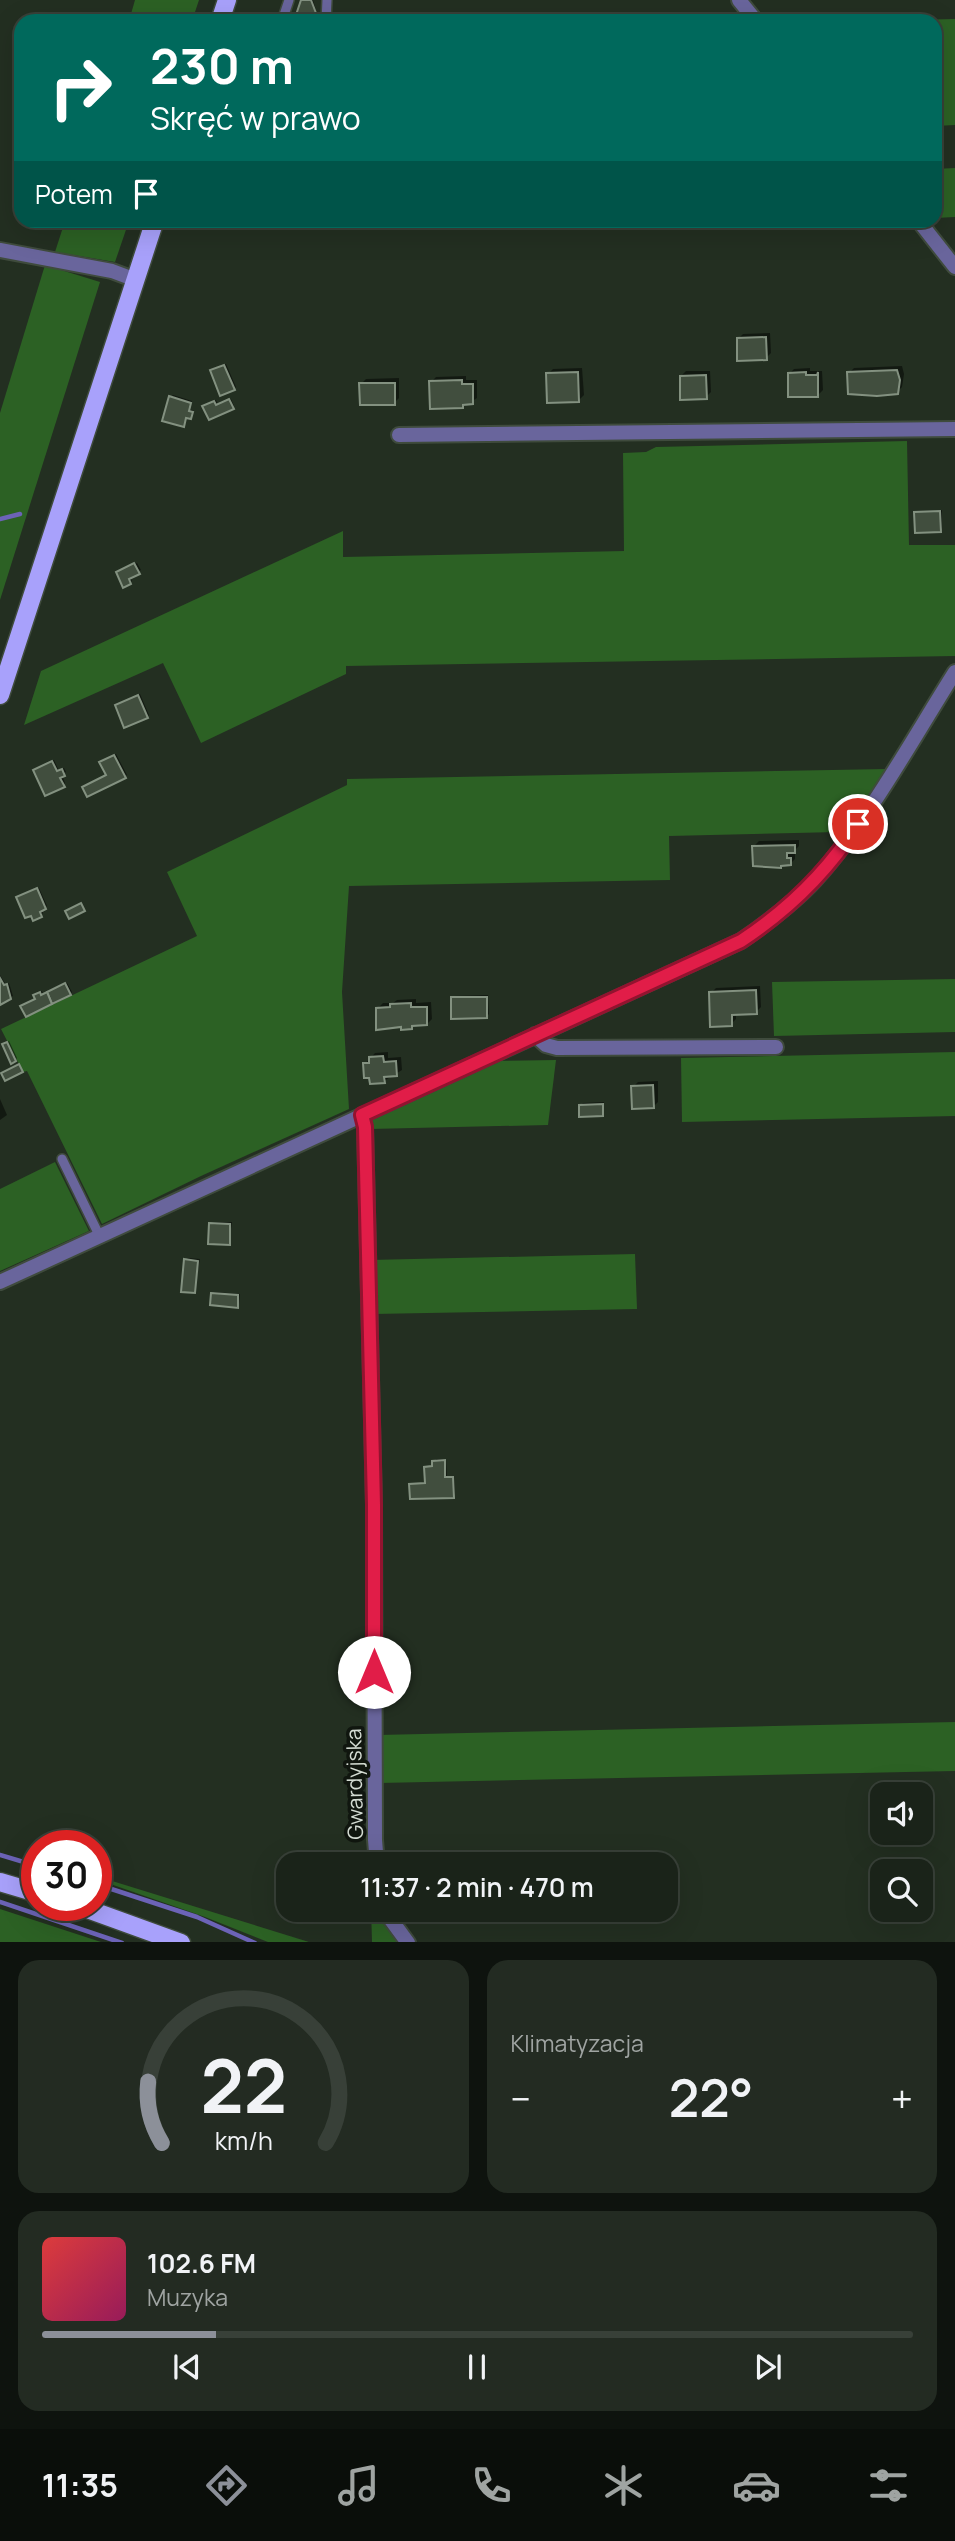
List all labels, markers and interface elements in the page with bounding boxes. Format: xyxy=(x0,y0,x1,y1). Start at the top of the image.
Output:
text: 230 m xyxy=(150,32,294,99)
icon: right xyxy=(35,42,126,133)
text: Skręć w prawo xyxy=(150,96,361,140)
icon: arrive xyxy=(127,175,165,213)
text: Potem xyxy=(35,176,113,212)
pin xyxy=(828,794,888,854)
icon: arrive xyxy=(839,805,877,843)
position arrow xyxy=(337,1635,411,1709)
street label: Gwardyjska xyxy=(339,1728,369,1840)
map controls xyxy=(870,1782,933,1922)
button: sound xyxy=(870,1782,933,1845)
speed limit sign: 30 xyxy=(21,1830,112,1921)
button: search xyxy=(870,1859,933,1922)
text: 11:37 · 2 min · 470 m xyxy=(360,1869,594,1905)
text: Klimatyzacja xyxy=(511,2027,644,2059)
text: 22 xyxy=(200,2035,287,2135)
text: 22° xyxy=(669,2062,753,2133)
text: − xyxy=(511,2072,531,2124)
text: + xyxy=(891,2072,913,2124)
text: km/h xyxy=(214,2122,272,2157)
text: 102.6 FM xyxy=(147,2245,256,2281)
text: Muzyka xyxy=(147,2281,228,2313)
icon: previous xyxy=(168,2348,206,2386)
icon: pause xyxy=(458,2348,496,2386)
icon: next xyxy=(749,2348,787,2386)
icon: directions xyxy=(202,2461,251,2510)
icon: music xyxy=(334,2461,383,2510)
icon: phone xyxy=(467,2461,516,2510)
icon: climate xyxy=(599,2461,648,2510)
icon: car xyxy=(732,2461,781,2510)
icon: filters xyxy=(864,2461,913,2510)
text: 11:35 xyxy=(42,2463,118,2507)

